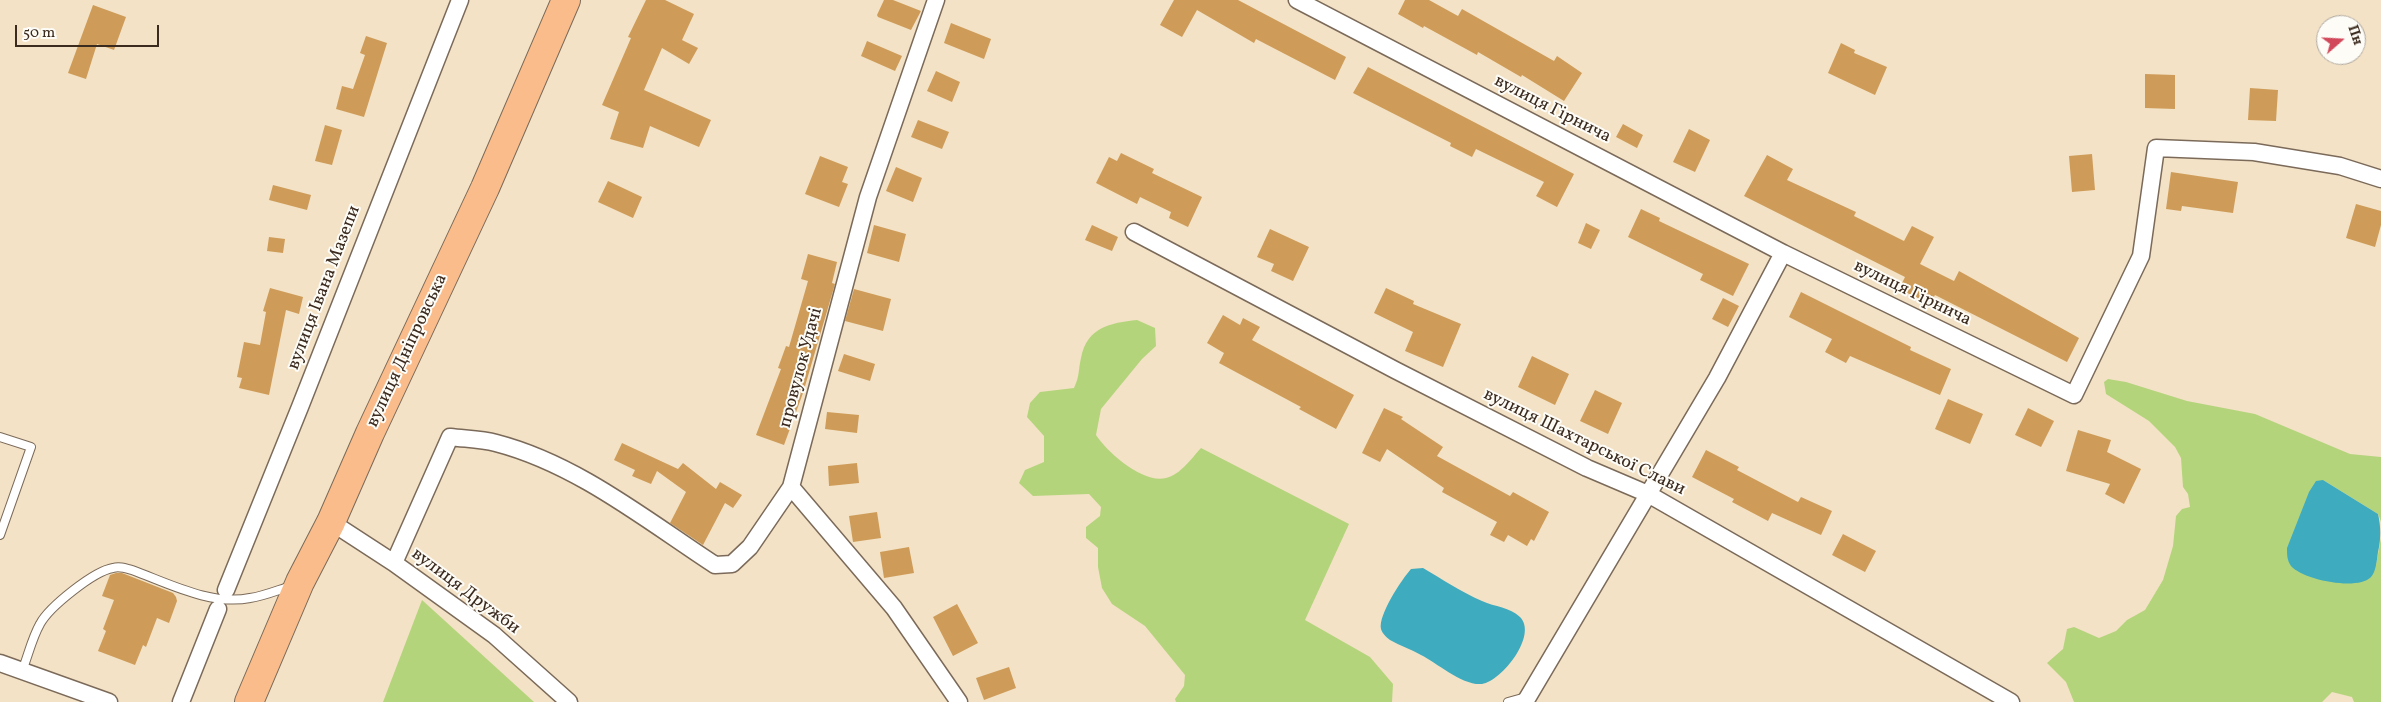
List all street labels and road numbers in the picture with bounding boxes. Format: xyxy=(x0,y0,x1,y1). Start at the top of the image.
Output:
street label: вулиця Гірнича xyxy=(1490,71,1614,149)
street label: вулиця Івана Мазепи xyxy=(284,203,366,373)
street label: вулиця Гірнича xyxy=(1850,256,1974,332)
street label: вулиця Дніпровська xyxy=(363,271,453,431)
street label: провулок Удачі xyxy=(776,306,828,430)
street label: вулиця Шахтарської Слави xyxy=(1479,385,1689,501)
street label: вулиця Дружби xyxy=(406,544,524,640)

